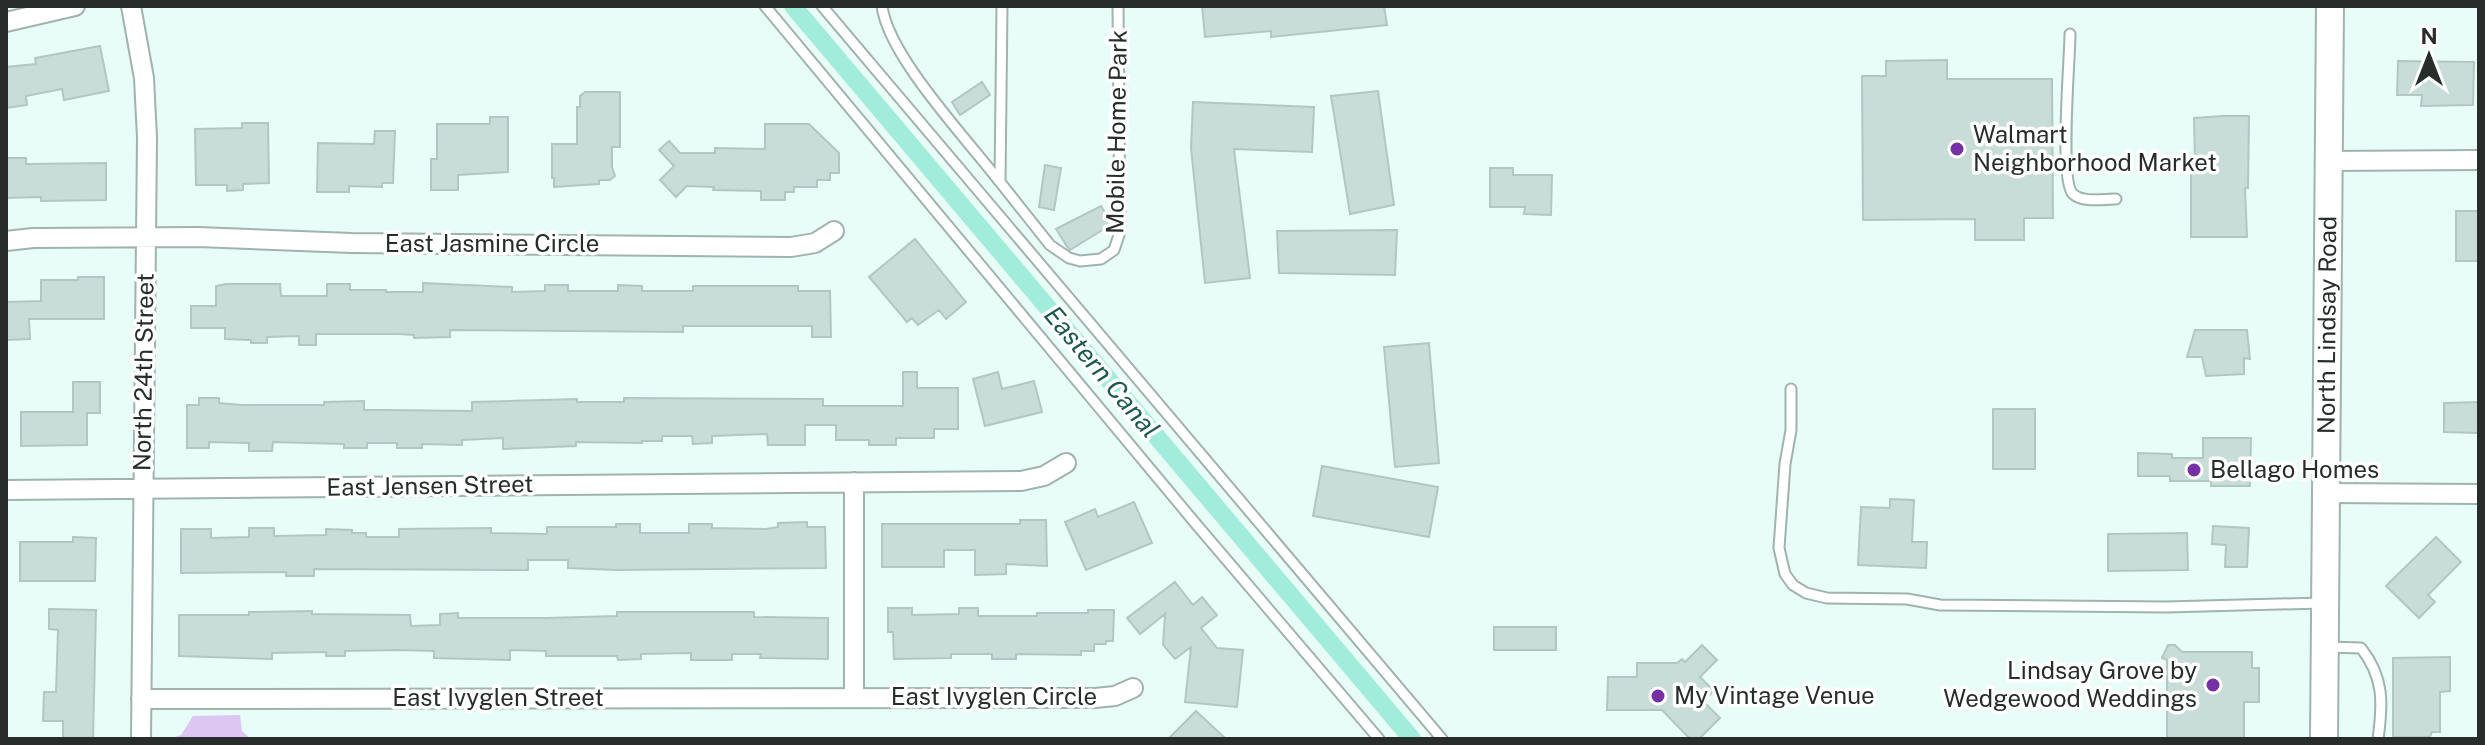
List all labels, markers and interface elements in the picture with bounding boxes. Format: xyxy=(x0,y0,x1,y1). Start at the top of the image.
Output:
north arrow xyxy=(2389,16,2469,96)
text: N xyxy=(2420,23,2438,49)
street label: Mobile Home Park xyxy=(1100,30,1132,234)
place label: Walmart Neighborhood Market xyxy=(1973,120,2217,176)
marker: Walmart Neighborhood Market xyxy=(1948,140,1966,158)
street label: North Lindsay Road xyxy=(2311,216,2341,434)
street label: East Jasmine Circle xyxy=(385,229,599,257)
street label: North 24th Street xyxy=(127,273,159,471)
water label: Eastern Canal xyxy=(1038,299,1166,444)
place label: Bellago Homes xyxy=(2210,455,2379,483)
marker: Bellago Homes xyxy=(2185,461,2203,479)
street label: East Jensen Street xyxy=(326,469,534,501)
place label: Lindsay Grove by Wedgewood Weddings xyxy=(1943,656,2197,712)
marker: Lindsay Grove by Wedgewood Weddings xyxy=(2204,676,2222,694)
place label: My Vintage Venue xyxy=(1674,681,1875,709)
street label: East Ivyglen Circle xyxy=(891,682,1097,710)
street label: East Ivyglen Street xyxy=(392,683,604,711)
marker: My Vintage Venue xyxy=(1649,687,1667,705)

